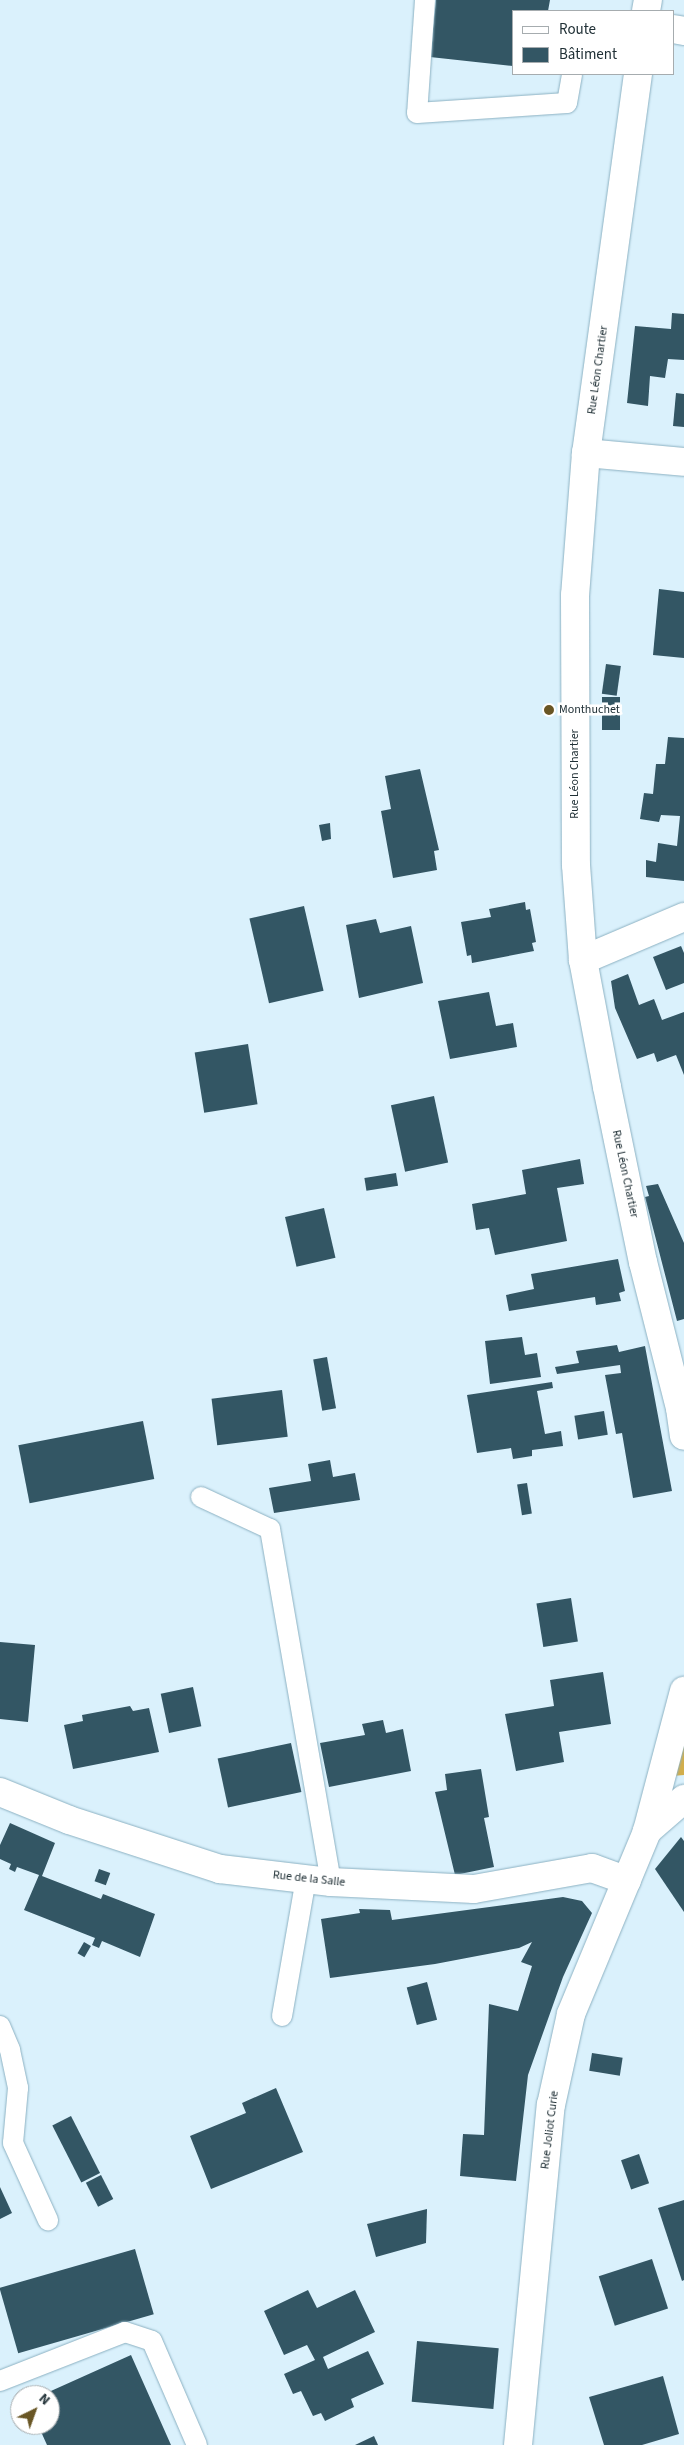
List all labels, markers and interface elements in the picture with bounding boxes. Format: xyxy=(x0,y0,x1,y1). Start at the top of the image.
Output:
legend xyxy=(512,10,674,75)
text: Route xyxy=(559,19,596,40)
text: Bâtiment xyxy=(559,44,617,65)
street label: Rue Léon Chartier xyxy=(585,325,611,415)
place label: Monthuchet xyxy=(559,703,620,717)
marker: Monthuchet xyxy=(543,704,555,716)
street label: Rue Léon Chartier xyxy=(568,729,582,819)
street label: Rue Léon Chartier xyxy=(609,1129,641,1219)
street label: Rue de la Salle xyxy=(272,1868,346,1890)
street label: Rue Joliot Curie xyxy=(538,2090,562,2170)
north arrow xyxy=(10,2385,60,2435)
text: N xyxy=(34,2389,55,2410)

